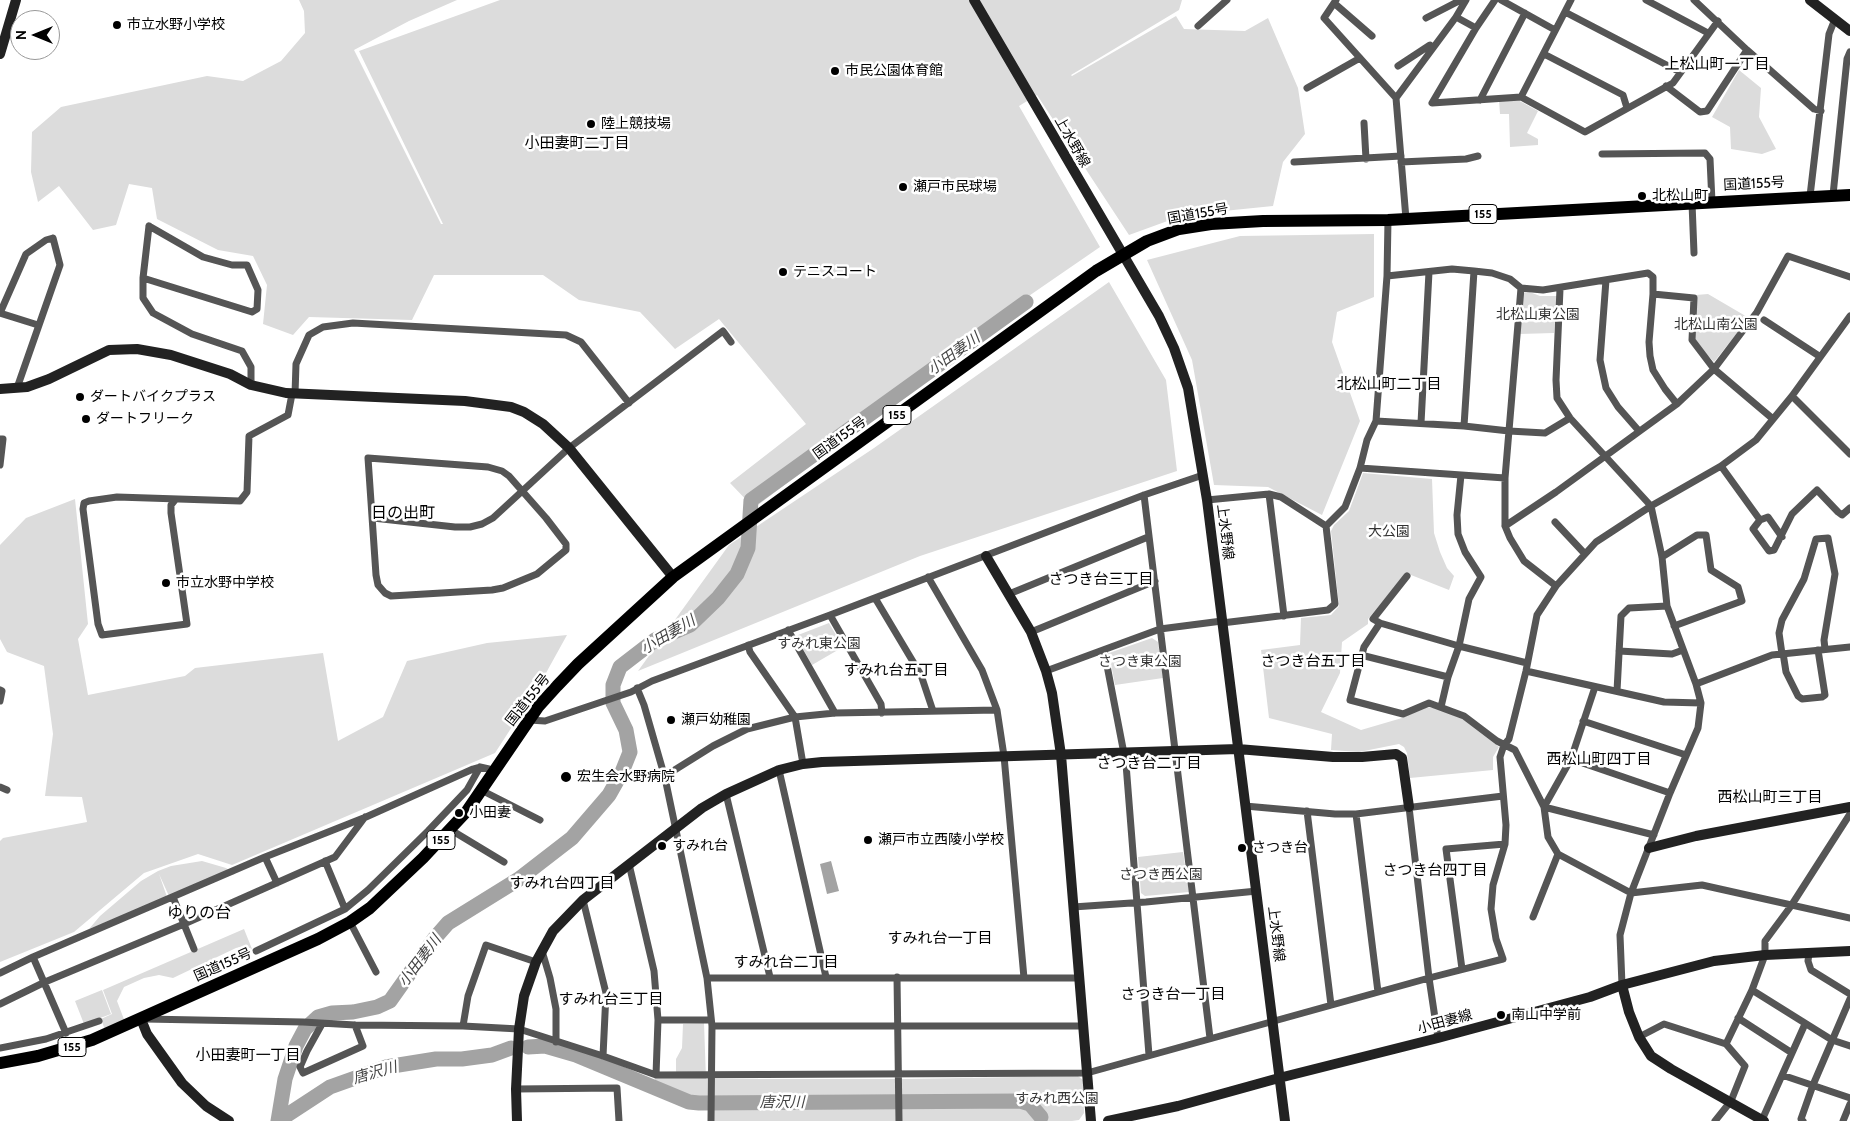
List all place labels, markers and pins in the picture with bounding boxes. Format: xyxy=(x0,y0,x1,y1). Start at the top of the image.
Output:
place label: 市立水野小学校 xyxy=(127,17,225,33)
marker: 市立水野小学校 xyxy=(111,19,123,31)
place label: 市民公園体育館 xyxy=(845,63,943,79)
marker: 市民公園体育館 xyxy=(829,65,841,77)
place label: 陸上競技場 xyxy=(601,116,671,132)
marker: 陸上競技場 xyxy=(585,118,597,130)
place label: 瀬戸市民球場 xyxy=(913,179,997,195)
marker: 瀬戸市民球場 xyxy=(897,181,909,193)
place label: 北松山町 xyxy=(1652,188,1708,204)
marker: 北松山町 xyxy=(1636,190,1648,202)
place label: テニスコート xyxy=(793,264,877,280)
marker: テニスコート xyxy=(777,266,789,278)
place label: ダートバイクプラス xyxy=(90,389,216,405)
marker: ダートバイクプラス xyxy=(74,391,86,403)
place label: ダートフリーク xyxy=(96,411,194,427)
marker: ダートフリーク xyxy=(80,413,92,425)
place label: 市立水野中学校 xyxy=(176,575,274,591)
marker: 市立水野中学校 xyxy=(160,577,172,589)
place label: 瀬戸幼稚園 xyxy=(681,712,751,728)
marker: 瀬戸幼稚園 xyxy=(665,714,677,726)
place label: 宏生会水野病院 xyxy=(577,769,675,785)
marker: 宏生会水野病院 xyxy=(559,770,573,784)
place label: 小田妻 xyxy=(469,805,511,821)
marker: 小田妻 xyxy=(453,807,465,819)
place label: 瀬戸市立西陵小学校 xyxy=(878,832,1004,848)
marker: 瀬戸市立西陵小学校 xyxy=(862,834,874,846)
place label: すみれ台 xyxy=(672,838,728,854)
marker: すみれ台 xyxy=(656,840,668,852)
place label: さつき台 xyxy=(1252,840,1308,856)
marker: さつき台 xyxy=(1236,842,1248,854)
place label: 南山中学前 xyxy=(1511,1007,1581,1023)
marker: 南山中学前 xyxy=(1495,1009,1507,1021)

